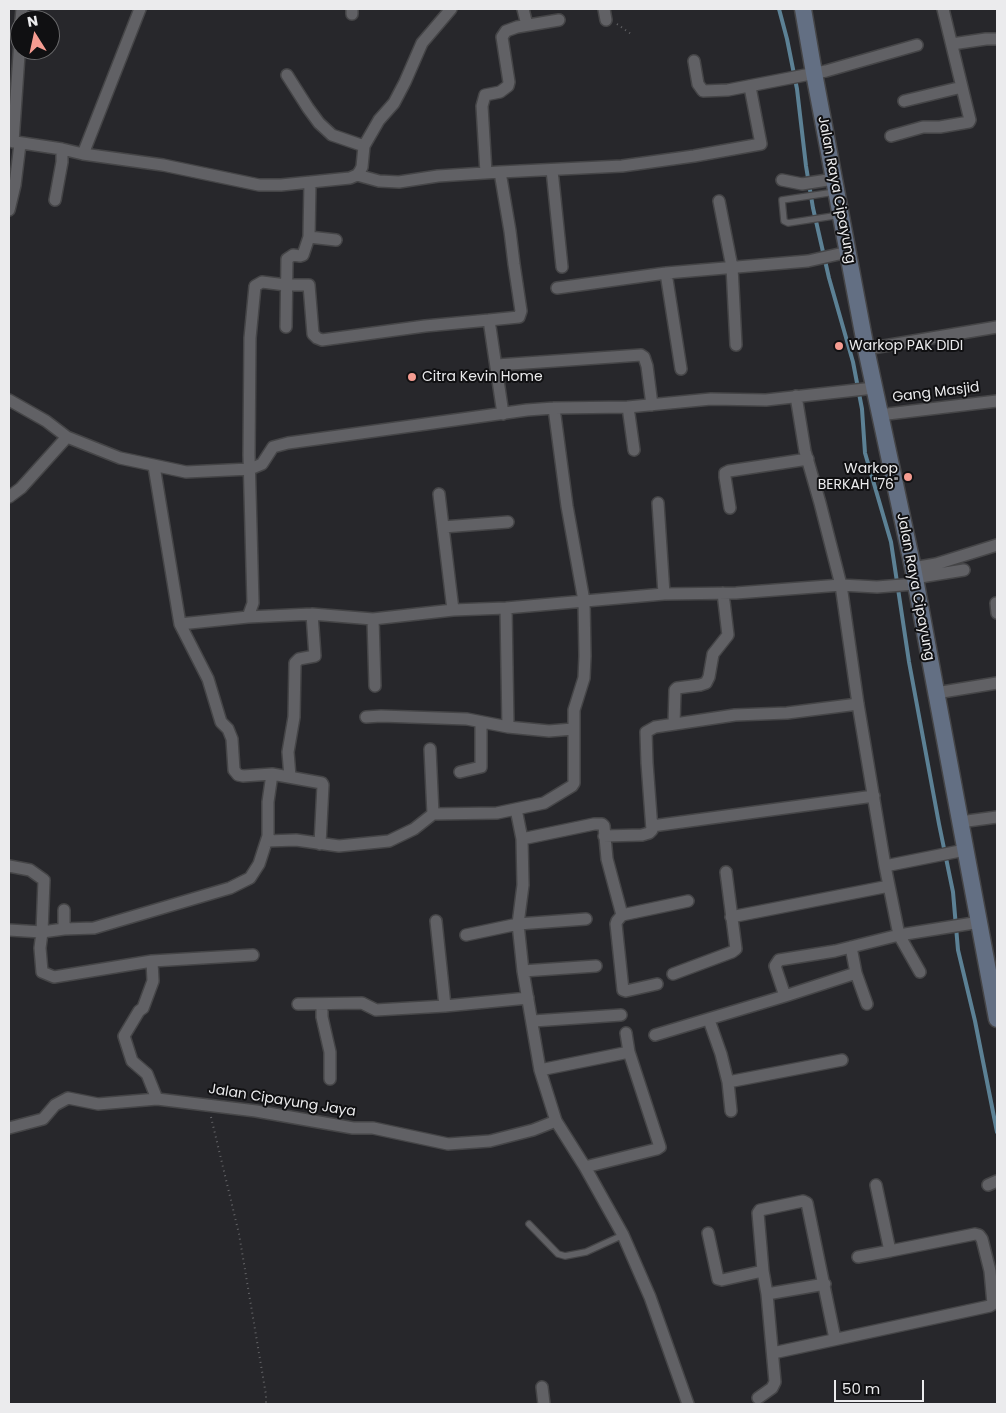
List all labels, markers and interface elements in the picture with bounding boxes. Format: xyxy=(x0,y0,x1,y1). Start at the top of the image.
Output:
north arrow xyxy=(10,10,60,60)
text: N xyxy=(26,10,39,32)
street label: Jalan Raya Cipayung xyxy=(813,115,859,265)
place label: Warkop PAK DIDI xyxy=(849,338,963,354)
marker: Warkop PAK DIDI xyxy=(833,340,845,352)
place label: Citra Kevin Home xyxy=(422,369,543,385)
marker: Citra Kevin Home xyxy=(406,371,418,383)
street label: Gang Masjid xyxy=(891,379,981,407)
place label: Warkop BERKAH "76" xyxy=(818,461,898,494)
marker: Warkop BERKAH "76" xyxy=(902,471,914,483)
street label: Jalan Raya Cipayung xyxy=(892,512,938,662)
street label: Jalan Cipayung Jaya xyxy=(207,1081,357,1121)
scale bar xyxy=(836,1370,926,1402)
text: 50 m xyxy=(842,1378,880,1399)

